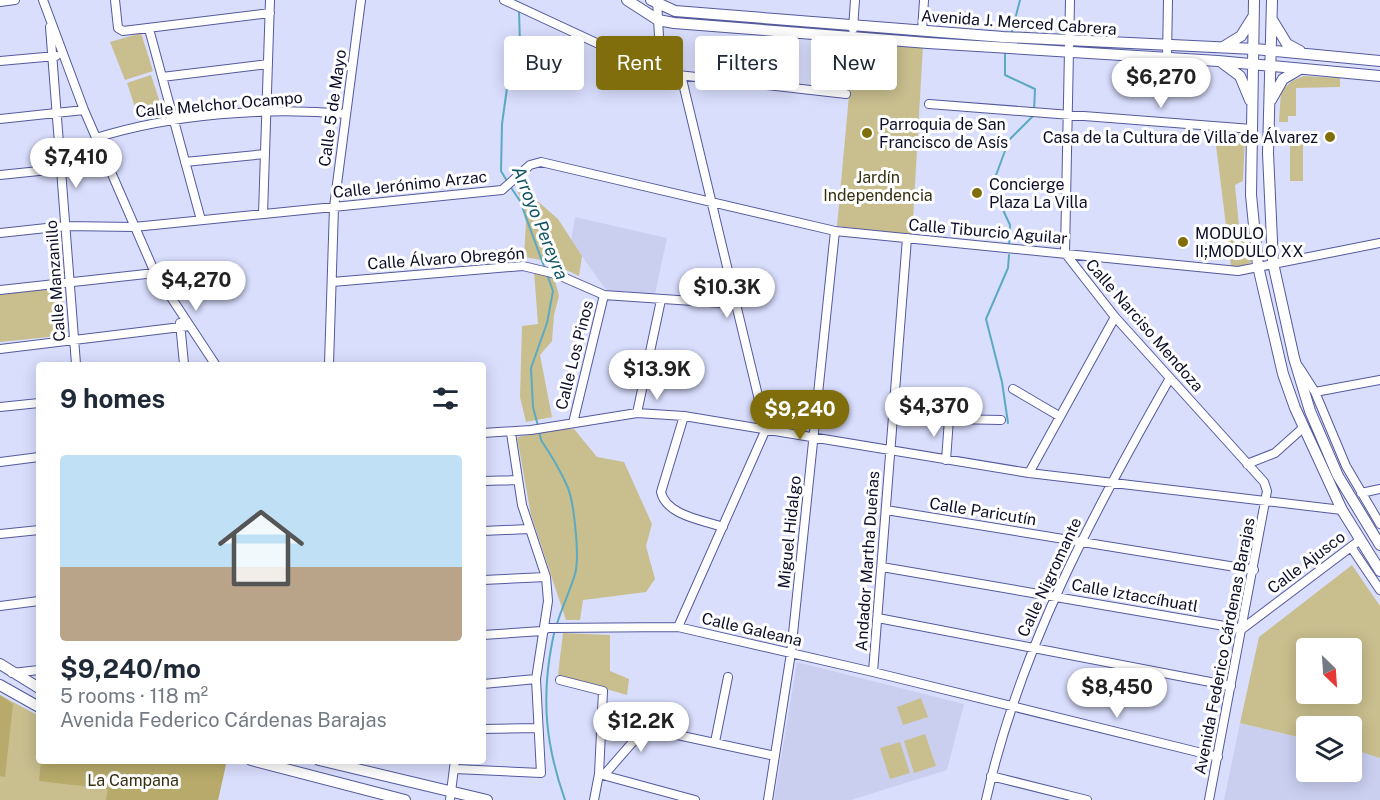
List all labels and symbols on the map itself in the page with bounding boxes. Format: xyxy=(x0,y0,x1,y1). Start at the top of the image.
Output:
street label: Avenida J. Merced Cabrera xyxy=(921,6,1117,39)
street label: Calle 5 de Mayo xyxy=(315,48,350,168)
pin: $6,270 xyxy=(1112,58,1210,109)
street label: Calle Melchor Ocampo xyxy=(135,88,303,121)
place label: Parroquia de San Francisco de Asís xyxy=(879,115,1008,152)
marker: Parroquia de San Francisco de Asís xyxy=(860,126,874,140)
place label: Casa de la Cultura de Villa de Álvarez xyxy=(1043,127,1318,147)
marker: Casa de la Cultura de Villa de Álvarez xyxy=(1323,130,1337,144)
pin: $7,410 xyxy=(27,138,125,189)
water label: Arroyo Pereyra xyxy=(508,163,573,283)
street label: Calle Jerónimo Arzac xyxy=(332,167,488,202)
park label: Jardín Independencia xyxy=(823,168,933,205)
place label: Concierge Plaza La Villa xyxy=(989,175,1088,212)
marker: Concierge Plaza La Villa xyxy=(970,186,984,200)
street label: Calle Tiburcio Aguilar xyxy=(908,215,1068,248)
street label: Calle Manzanillo xyxy=(42,220,69,342)
place label: MODULO II;MODULO XX xyxy=(1195,224,1304,261)
marker: MODULO II;MODULO XX xyxy=(1176,235,1190,249)
street label: Calle Álvaro Obregón xyxy=(367,243,525,273)
street label: Calle Narciso Mendoza xyxy=(1082,255,1207,396)
pin: $4,270 xyxy=(147,261,245,312)
pin: $10.3K xyxy=(678,268,776,319)
street label: Calle Los Pinos xyxy=(552,298,597,412)
pin: $13.9K xyxy=(608,350,706,401)
pin: $4,370 xyxy=(885,387,983,438)
pin: $9,240 xyxy=(751,390,849,441)
street label: Andador Martha Dueñas xyxy=(852,470,883,652)
street label: Miguel Hidalgo xyxy=(774,475,805,589)
street label: Calle Paricutín xyxy=(928,494,1038,529)
street label: Calle Nigromante xyxy=(1013,515,1085,640)
street label: Avenida Federico Cárdenas Barajas xyxy=(1190,516,1259,776)
street label: Calle Ajusco xyxy=(1264,527,1349,598)
street label: Calle Iztaccíhuatl xyxy=(1070,575,1200,616)
street label: Calle Galeana xyxy=(700,609,804,650)
north arrow xyxy=(1296,638,1362,704)
pin: $8,450 xyxy=(1068,668,1166,719)
pin: $12.2K xyxy=(592,702,690,753)
park label: La Campana xyxy=(87,771,179,790)

